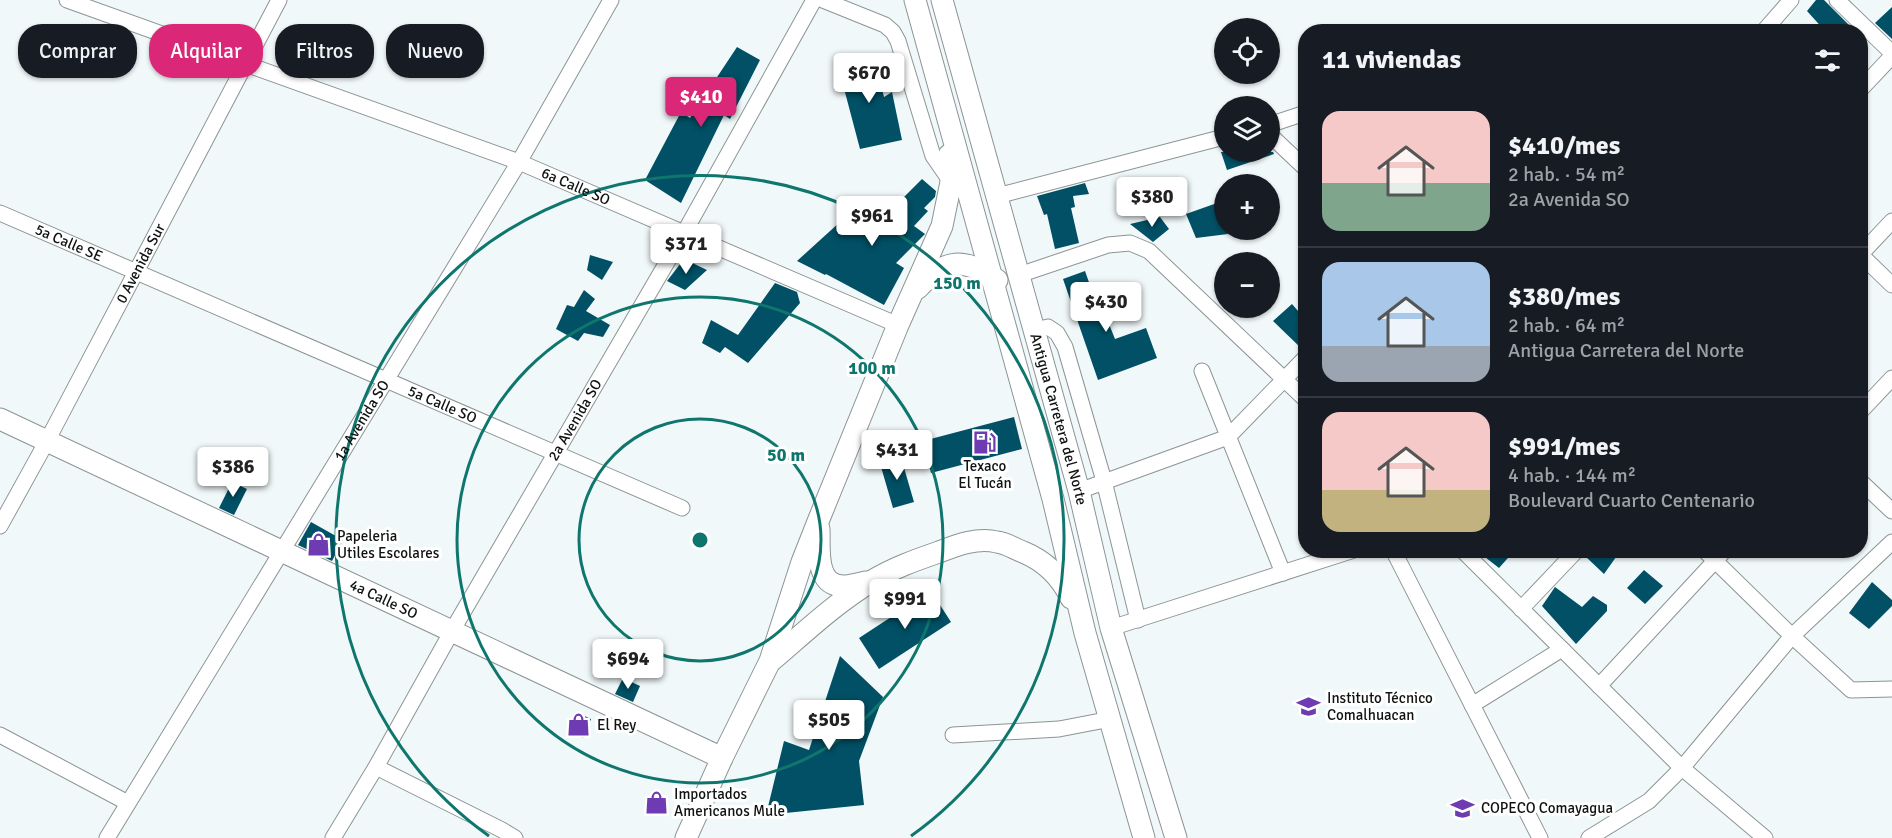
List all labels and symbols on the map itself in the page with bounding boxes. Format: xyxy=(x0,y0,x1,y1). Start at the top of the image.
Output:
pin: $670 xyxy=(833,53,905,104)
pin: $410 xyxy=(665,77,737,128)
street label: 6a Calle SO xyxy=(539,164,613,209)
pin: $380 xyxy=(1116,177,1188,228)
pin: $961 xyxy=(836,196,908,247)
street label: 5a Calle SE xyxy=(32,220,105,265)
street label: 0 Avenida Sur xyxy=(112,220,169,306)
pin: $371 xyxy=(650,224,722,275)
text: 150 m xyxy=(933,272,981,294)
pin: $430 xyxy=(1070,282,1142,333)
street label: Antigua Carretera del Norte xyxy=(1026,331,1091,507)
text: 100 m xyxy=(848,357,896,379)
street label: 2a Avenida SO xyxy=(544,376,606,464)
street label: 1a Avenida SO xyxy=(330,377,393,464)
street label: 5a Calle SO xyxy=(405,382,480,427)
fuel station icon: Texaco El Tucán xyxy=(972,429,998,455)
pin: $431 xyxy=(861,430,933,481)
text: 50 m xyxy=(767,444,805,466)
pin: $386 xyxy=(197,447,269,498)
place label: Texaco El Tucán xyxy=(958,457,1012,492)
place label: Papeleria Utiles Escolares xyxy=(337,527,440,562)
centre of rings xyxy=(690,530,710,550)
shop icon: Papeleria Utiles Escolares xyxy=(306,532,332,558)
street label: 4a Calle SO xyxy=(347,576,421,623)
pin: $991 xyxy=(869,579,941,630)
pin: $694 xyxy=(592,639,664,690)
place label: Instituto Técnico Comalhuacan xyxy=(1327,689,1433,724)
school or university icon: Instituto Técnico Comalhuacan xyxy=(1296,694,1322,720)
pin: $505 xyxy=(793,700,865,751)
shop icon: El Rey xyxy=(566,712,592,738)
place label: El Rey xyxy=(597,716,636,734)
place label: Importados Americanos Mule xyxy=(674,785,785,820)
shop icon: Importados Americanos Mule xyxy=(643,790,669,816)
school or university icon: COPECO Comayagua xyxy=(1450,795,1476,821)
place label: COPECO Comayagua xyxy=(1481,799,1613,817)

